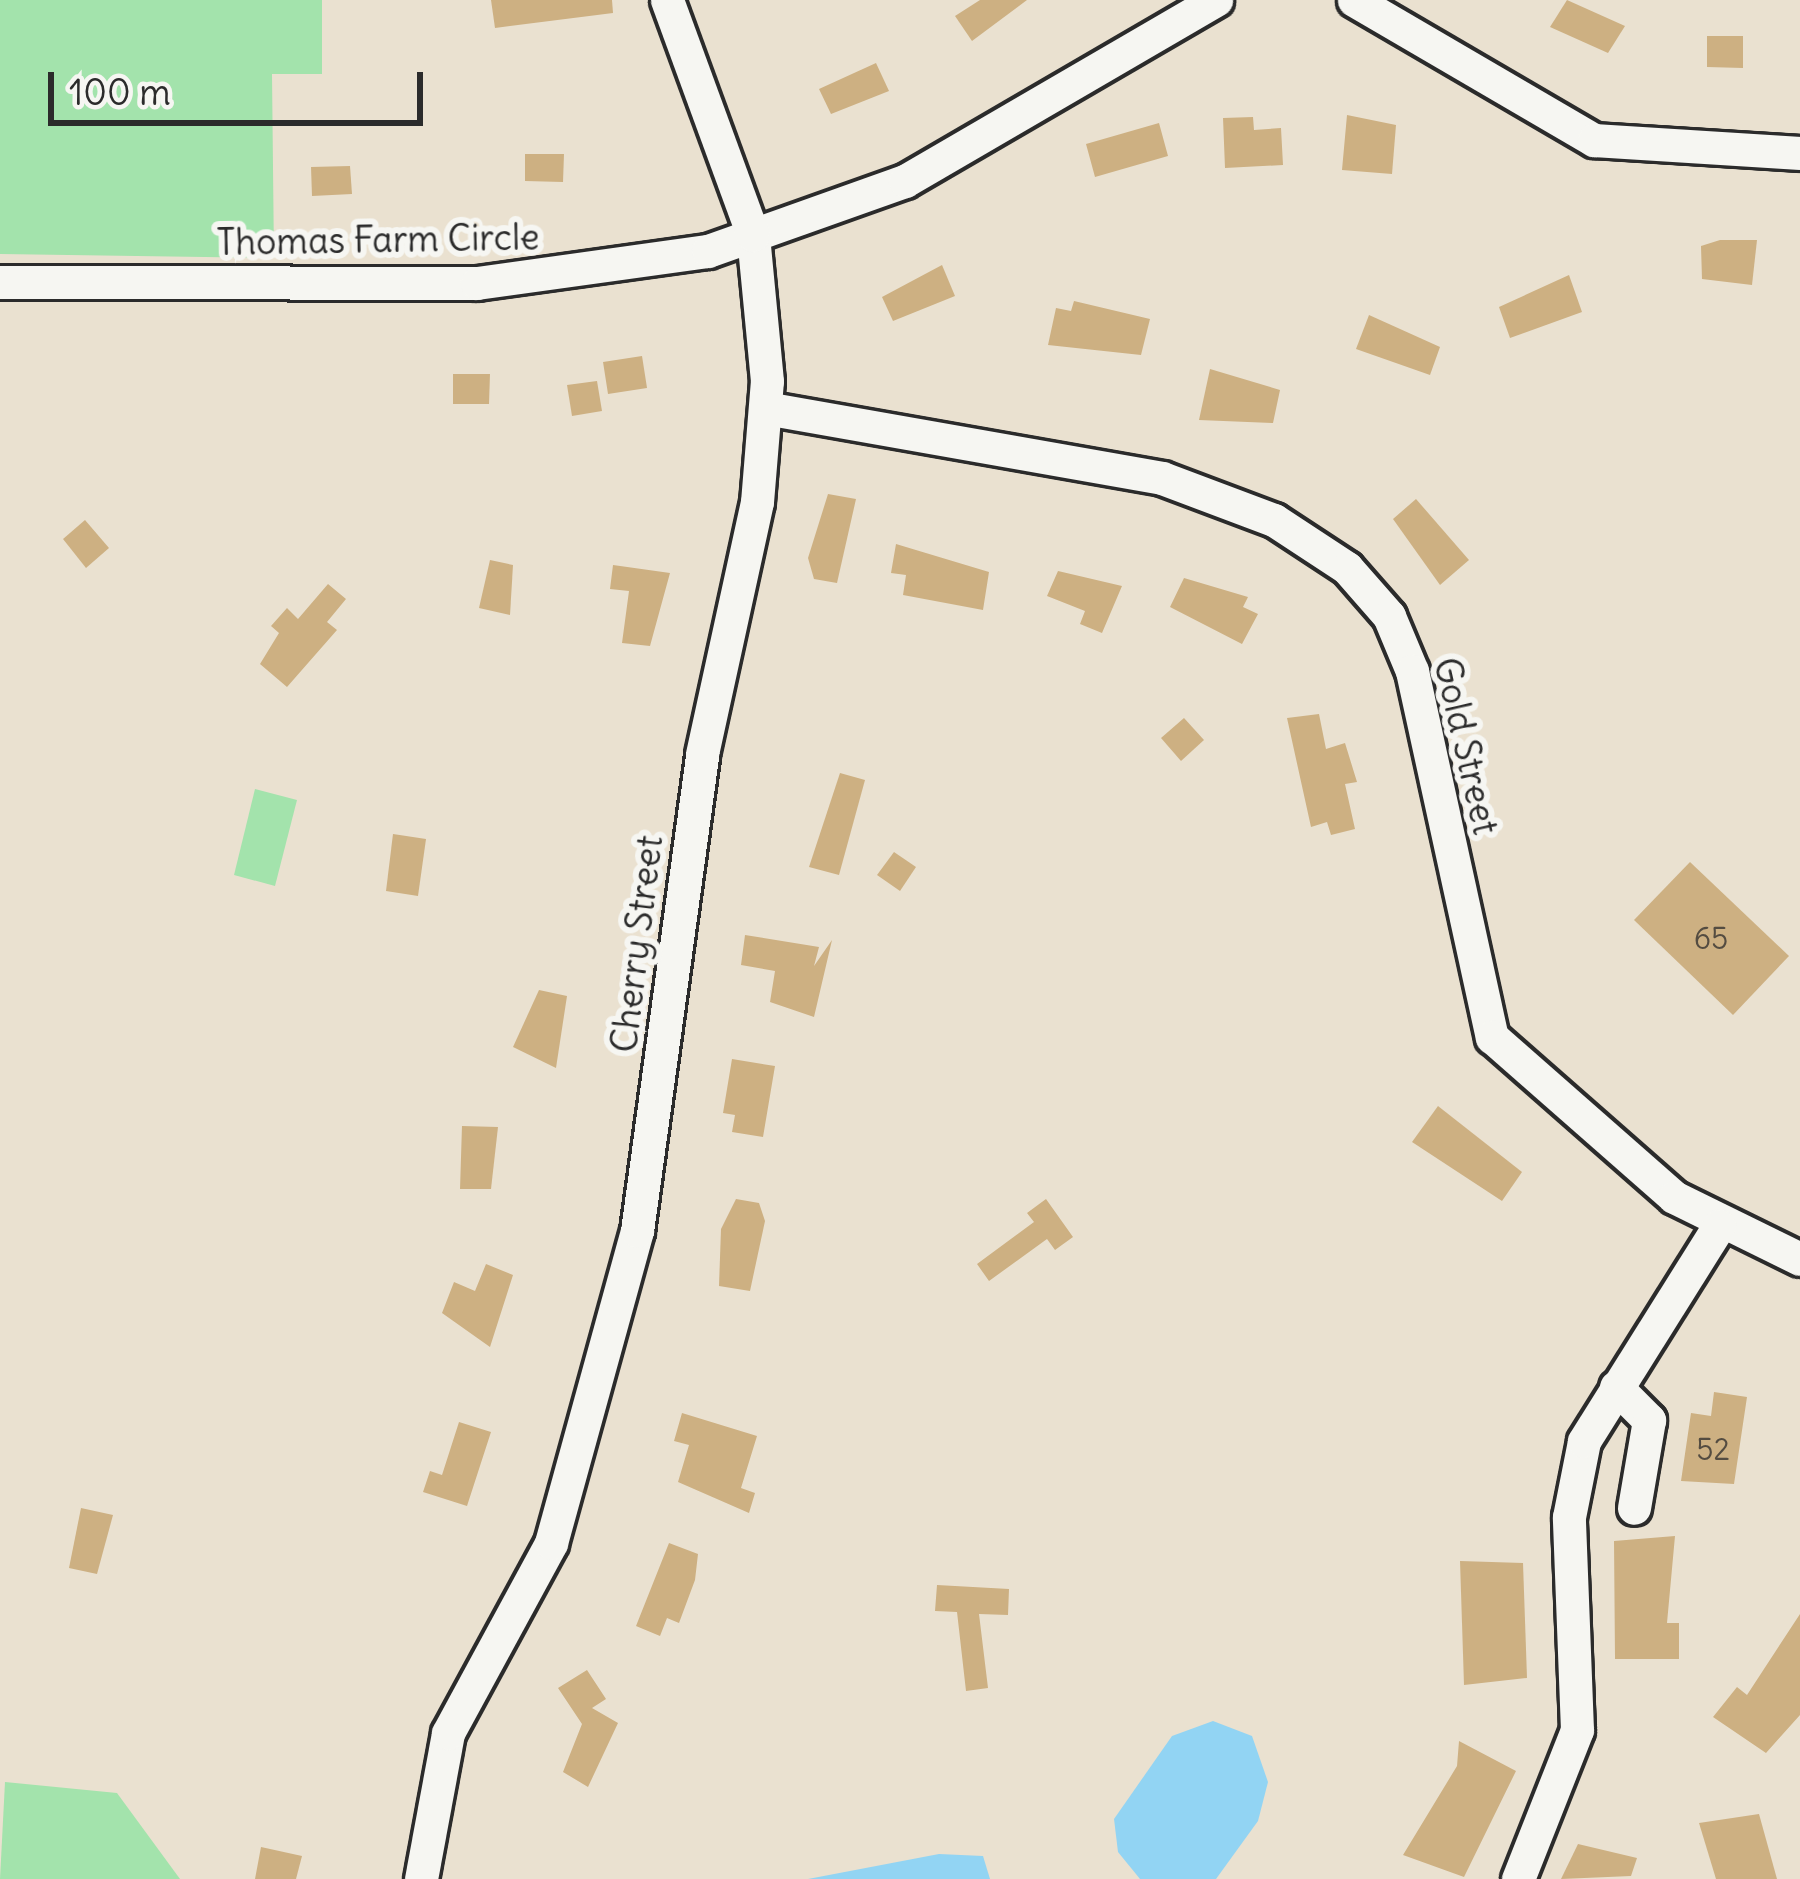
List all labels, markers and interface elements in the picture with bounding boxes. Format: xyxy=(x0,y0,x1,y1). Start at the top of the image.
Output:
scale bar xyxy=(54,48,429,122)
text: 100 m xyxy=(69,70,171,115)
street label: Thomas Farm Circle xyxy=(216,216,540,264)
street label: Gold Street xyxy=(1425,653,1507,839)
street label: Cherry Street xyxy=(602,833,672,1055)
house number: 65 xyxy=(1694,920,1728,956)
house number: 52 xyxy=(1696,1431,1730,1467)

